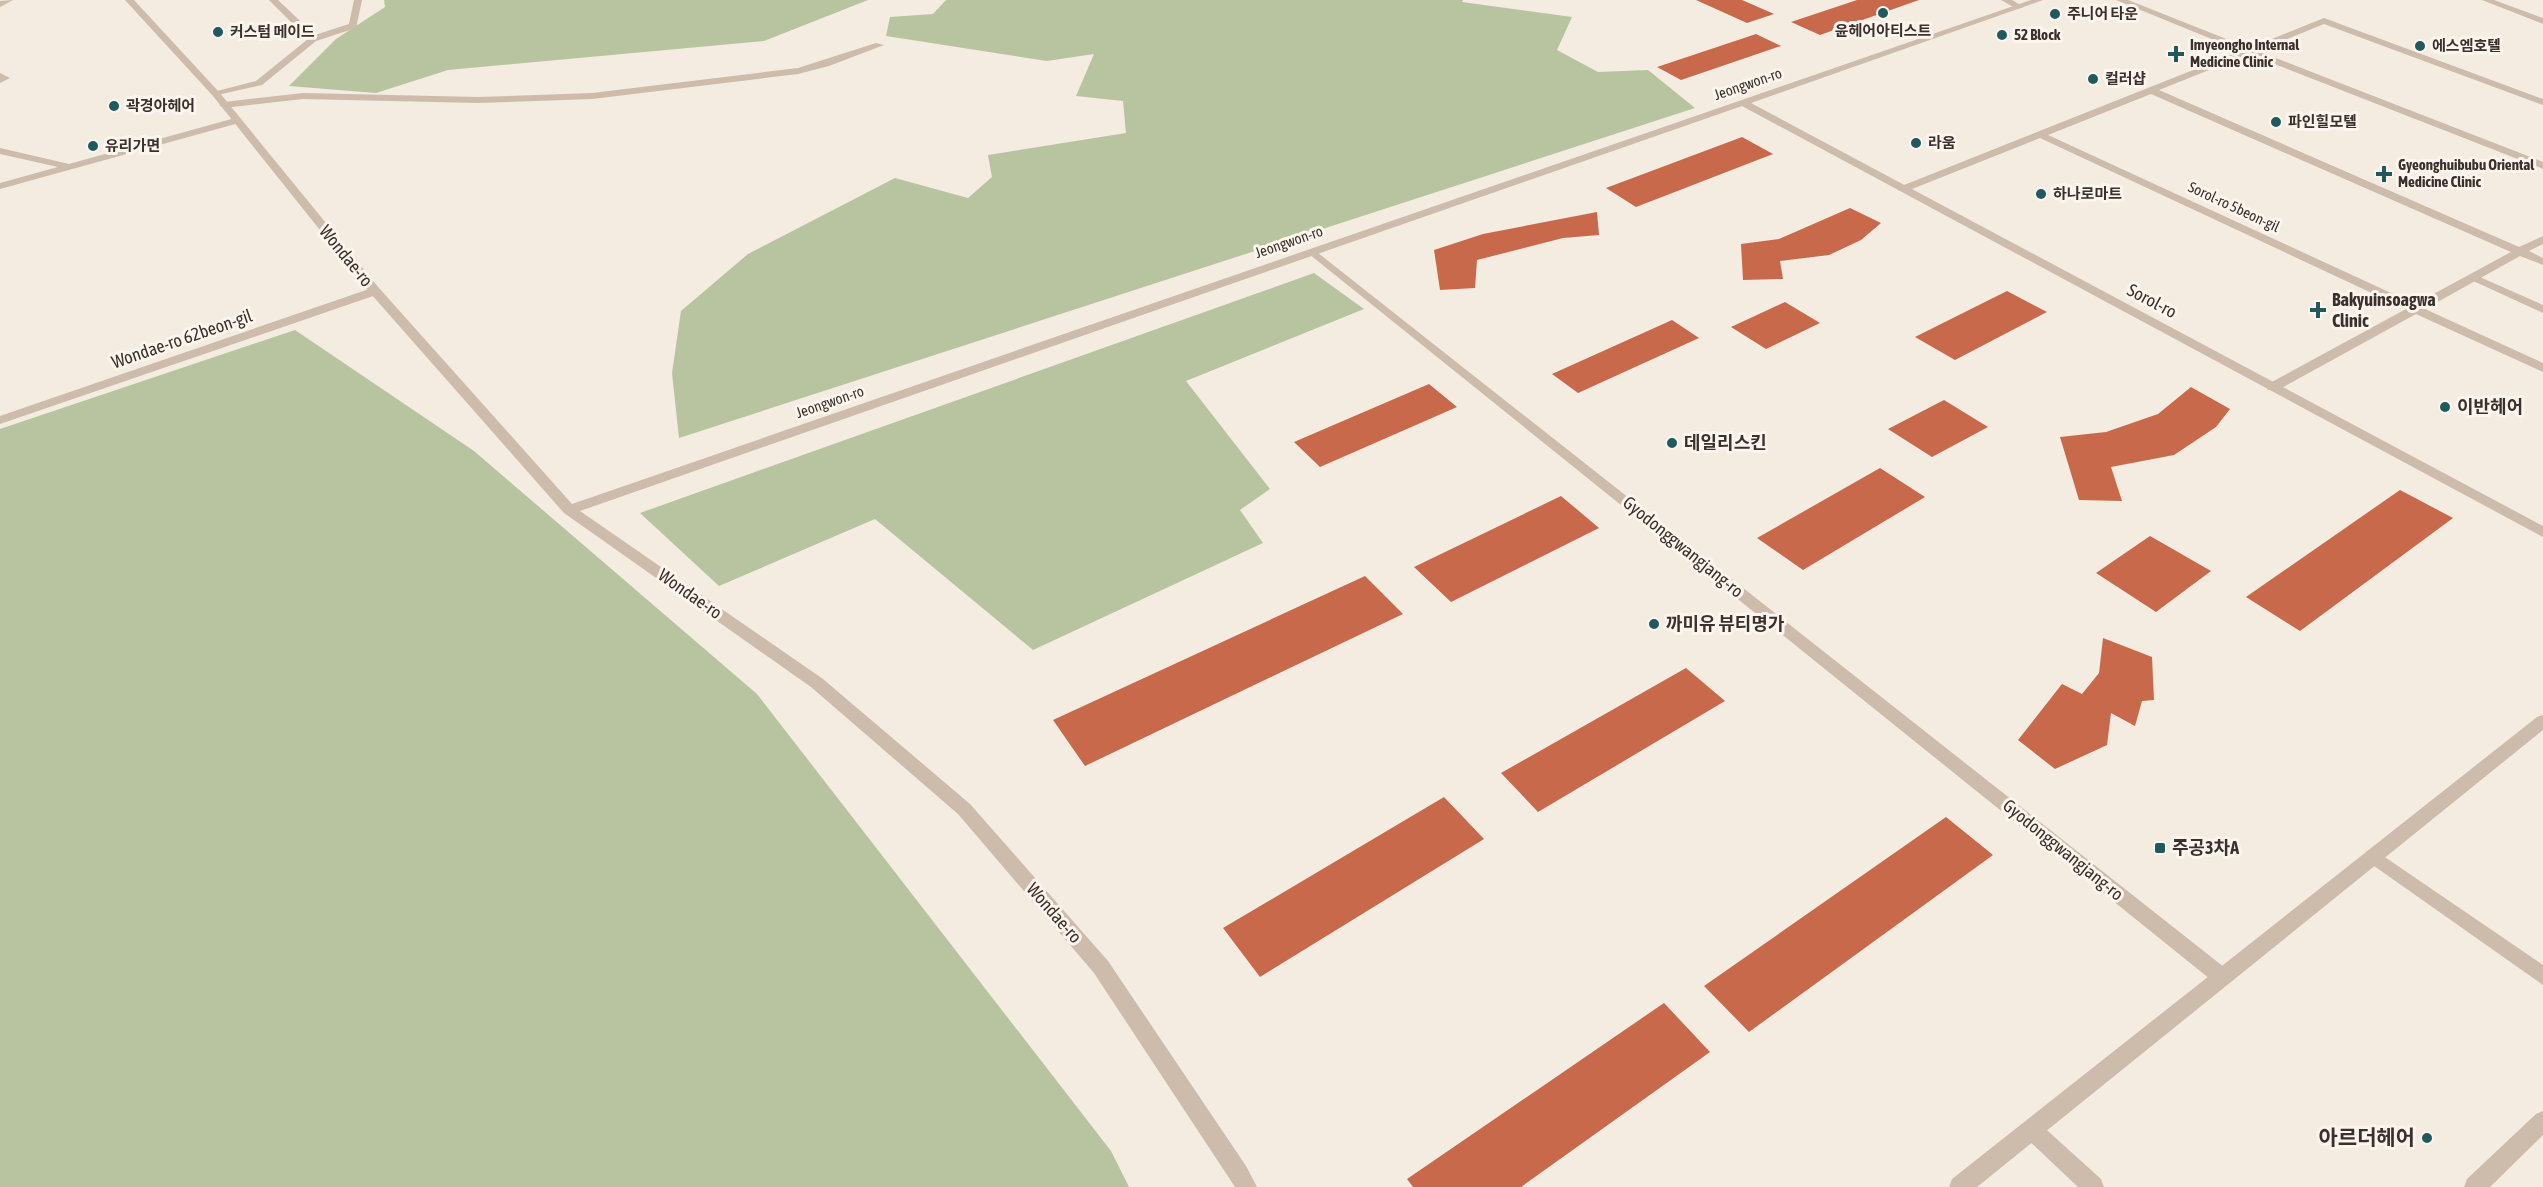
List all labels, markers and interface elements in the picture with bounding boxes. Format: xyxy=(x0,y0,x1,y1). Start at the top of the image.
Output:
place label: 주니어 타운 xyxy=(2067,5,2138,22)
marker: 윤헤어아티스트 xyxy=(1876,6,1890,20)
marker: 주니어 타운 xyxy=(2048,7,2062,21)
place label: 윤헤어아티스트 xyxy=(1835,22,1931,39)
place label: 커스텀 메이드 xyxy=(230,23,315,40)
marker: 커스텀 메이드 xyxy=(211,25,225,39)
place label: 52 Block xyxy=(2014,26,2061,43)
marker: 52 Block xyxy=(1995,28,2009,42)
place label: Imyeongho Internal Medicine Clinic xyxy=(2190,36,2300,70)
place label: 에스엠호텔 xyxy=(2432,37,2501,54)
marker: 에스엠호텔 xyxy=(2413,39,2427,53)
marker: Imyeongho Internal Medicine Clinic xyxy=(2167,45,2185,63)
street label: Jeongwon-ro xyxy=(1712,64,1784,103)
place label: 컬러샵 xyxy=(2105,70,2146,87)
marker: 컬러샵 xyxy=(2086,72,2100,86)
place label: 곽경아헤어 xyxy=(126,97,195,114)
marker: 곽경아헤어 xyxy=(107,99,121,113)
place label: 파인힐모텔 xyxy=(2288,113,2357,130)
marker: 파인힐모텔 xyxy=(2269,115,2283,129)
place label: 라움 xyxy=(1928,134,1956,151)
marker: 라움 xyxy=(1909,136,1923,150)
place label: 유리가면 xyxy=(105,137,160,154)
marker: 유리가면 xyxy=(86,139,100,153)
place label: Gyeonghuibubu Oriental Medicine Clinic xyxy=(2398,156,2535,190)
marker: Gyeonghuibubu Oriental Medicine Clinic xyxy=(2375,165,2393,183)
street label: Sorol-ro 5beon-gil xyxy=(2186,178,2283,235)
place label: 하나로마트 xyxy=(2053,185,2122,202)
marker: 하나로마트 xyxy=(2034,187,2048,201)
street label: Wondae-ro xyxy=(315,221,378,291)
street label: Jeongwon-ro xyxy=(1253,222,1325,261)
street label: Sorol-ro xyxy=(2124,279,2180,322)
place label: Bakyuinsoagwa Clinic xyxy=(2332,289,2436,331)
marker: Bakyuinsoagwa Clinic xyxy=(2309,301,2327,319)
street label: Wondae-ro 62beon-gil xyxy=(109,305,255,372)
street label: Jeongwon-ro xyxy=(794,382,866,421)
place label: 이반헤어 xyxy=(2457,396,2523,417)
marker: 이반헤어 xyxy=(2438,400,2452,414)
place label: 데일리스킨 xyxy=(1684,432,1767,453)
marker: 데일리스킨 xyxy=(1665,436,1679,450)
street label: Gyodonggwangjang-ro xyxy=(1619,492,1748,602)
street label: Wondae-ro xyxy=(654,564,726,623)
place label: 까미유 뷰티명가 xyxy=(1666,613,1785,634)
marker: 까미유 뷰티명가 xyxy=(1647,617,1661,631)
street label: Gyodonggwangjang-ro xyxy=(1999,795,2128,905)
place label: 주공3차A xyxy=(2172,837,2239,858)
marker: 주공3차A xyxy=(2153,841,2167,855)
street label: Wondae-ro xyxy=(1022,878,1086,947)
place label: 아르더헤어 xyxy=(2318,1125,2415,1149)
marker: 아르더헤어 xyxy=(2420,1131,2434,1145)

